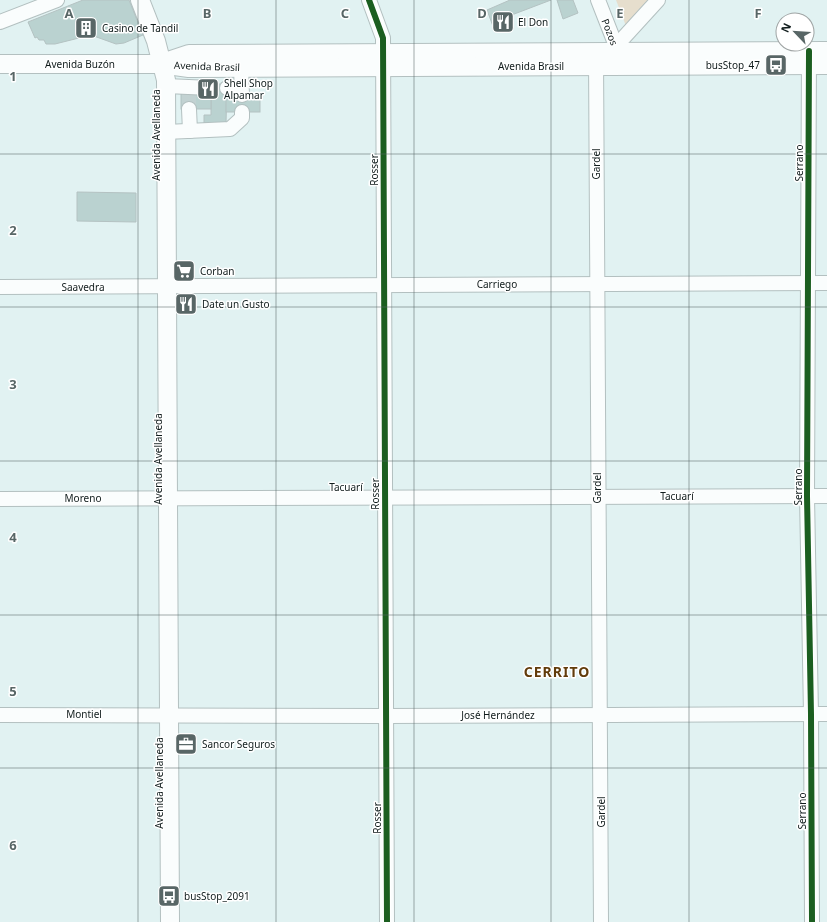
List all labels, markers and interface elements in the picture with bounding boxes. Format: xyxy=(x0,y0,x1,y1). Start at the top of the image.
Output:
text: A xyxy=(65,4,74,22)
text: B xyxy=(203,4,211,22)
text: C xyxy=(341,4,349,22)
text: D xyxy=(477,4,487,22)
text: E xyxy=(616,4,624,22)
text: F xyxy=(754,4,762,22)
restaurant icon: El Don xyxy=(490,9,516,35)
north arrow xyxy=(775,12,815,52)
building icon: Casino de Tandil xyxy=(73,15,99,41)
place label: El Don xyxy=(518,15,548,29)
street label: Pozos xyxy=(599,17,622,48)
text: N xyxy=(777,20,794,35)
place label: Casino de Tandil xyxy=(102,21,178,35)
bus stop icon: busStop_47 xyxy=(763,52,789,78)
street label: Avenida Buzón xyxy=(45,57,115,71)
street label: Avenida Brasil xyxy=(174,58,240,74)
place label: busStop_47 xyxy=(706,58,760,72)
street label: Avenida Brasil xyxy=(498,59,564,73)
text: 1 xyxy=(9,67,17,85)
restaurant icon: Shell Shop Alpamar xyxy=(195,76,221,102)
place label: Shell Shop Alpamar xyxy=(224,76,273,102)
street label: Avenida Avellaneda xyxy=(149,89,163,181)
street label: Serrano xyxy=(792,144,806,182)
street label: Gardel xyxy=(589,148,603,180)
street label: Rosser xyxy=(367,154,381,186)
text: 2 xyxy=(9,221,17,239)
supermarket icon: Corban xyxy=(171,258,197,284)
place label: Corban xyxy=(200,264,234,278)
street label: Carriego xyxy=(477,277,517,291)
street label: Saavedra xyxy=(61,280,105,294)
restaurant icon: Date un Gusto xyxy=(173,291,199,317)
place label: Date un Gusto xyxy=(202,297,270,311)
text: 3 xyxy=(9,375,17,393)
street label: Avenida Avellaneda xyxy=(151,413,165,505)
street label: Serrano xyxy=(791,468,805,506)
street label: Gardel xyxy=(590,472,604,504)
street label: Rosser xyxy=(368,478,382,510)
street label: Tacuarí xyxy=(329,480,363,494)
street label: Tacuarí xyxy=(660,489,694,503)
street label: Moreno xyxy=(65,491,101,505)
text: 4 xyxy=(9,528,17,546)
district label: CERRITO xyxy=(524,662,590,681)
text: 5 xyxy=(9,682,17,700)
street label: Montiel xyxy=(66,707,102,721)
street label: José Hernández xyxy=(460,708,535,722)
office icon: Sancor Seguros xyxy=(173,731,199,757)
street label: Avenida Avellaneda xyxy=(152,737,166,829)
place label: Sancor Seguros xyxy=(202,737,275,751)
street label: Serrano xyxy=(795,792,809,830)
street label: Gardel xyxy=(594,796,608,828)
street label: Rosser xyxy=(370,802,384,834)
text: 6 xyxy=(9,836,17,854)
bus stop icon: busStop_2091 xyxy=(156,883,182,909)
place label: busStop_2091 xyxy=(184,889,250,903)

